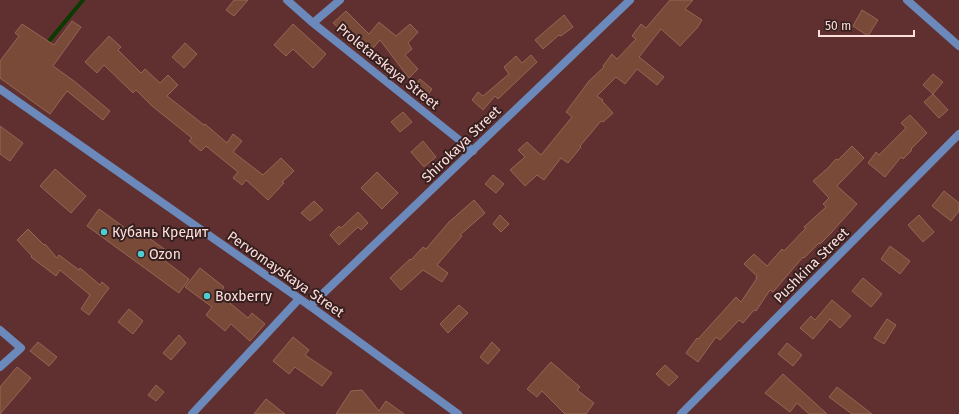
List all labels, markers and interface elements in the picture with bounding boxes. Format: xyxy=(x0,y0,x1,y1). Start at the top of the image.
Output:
scale bar xyxy=(819,12,914,38)
text: 50 m xyxy=(825,19,851,33)
street label: Proletarskaya Street xyxy=(333,20,443,114)
street label: Shirokaya Street xyxy=(418,102,505,186)
place label: Кубань Кредит xyxy=(112,224,209,241)
street label: Pushkina Street xyxy=(770,224,853,306)
marker: Кубань Кредит xyxy=(99,227,109,237)
street label: Pervomayskaya Street xyxy=(224,228,348,322)
place label: Ozon xyxy=(149,246,181,263)
marker: Ozon xyxy=(136,249,146,259)
place label: Boxberry xyxy=(215,288,272,305)
marker: Boxberry xyxy=(202,291,212,301)

